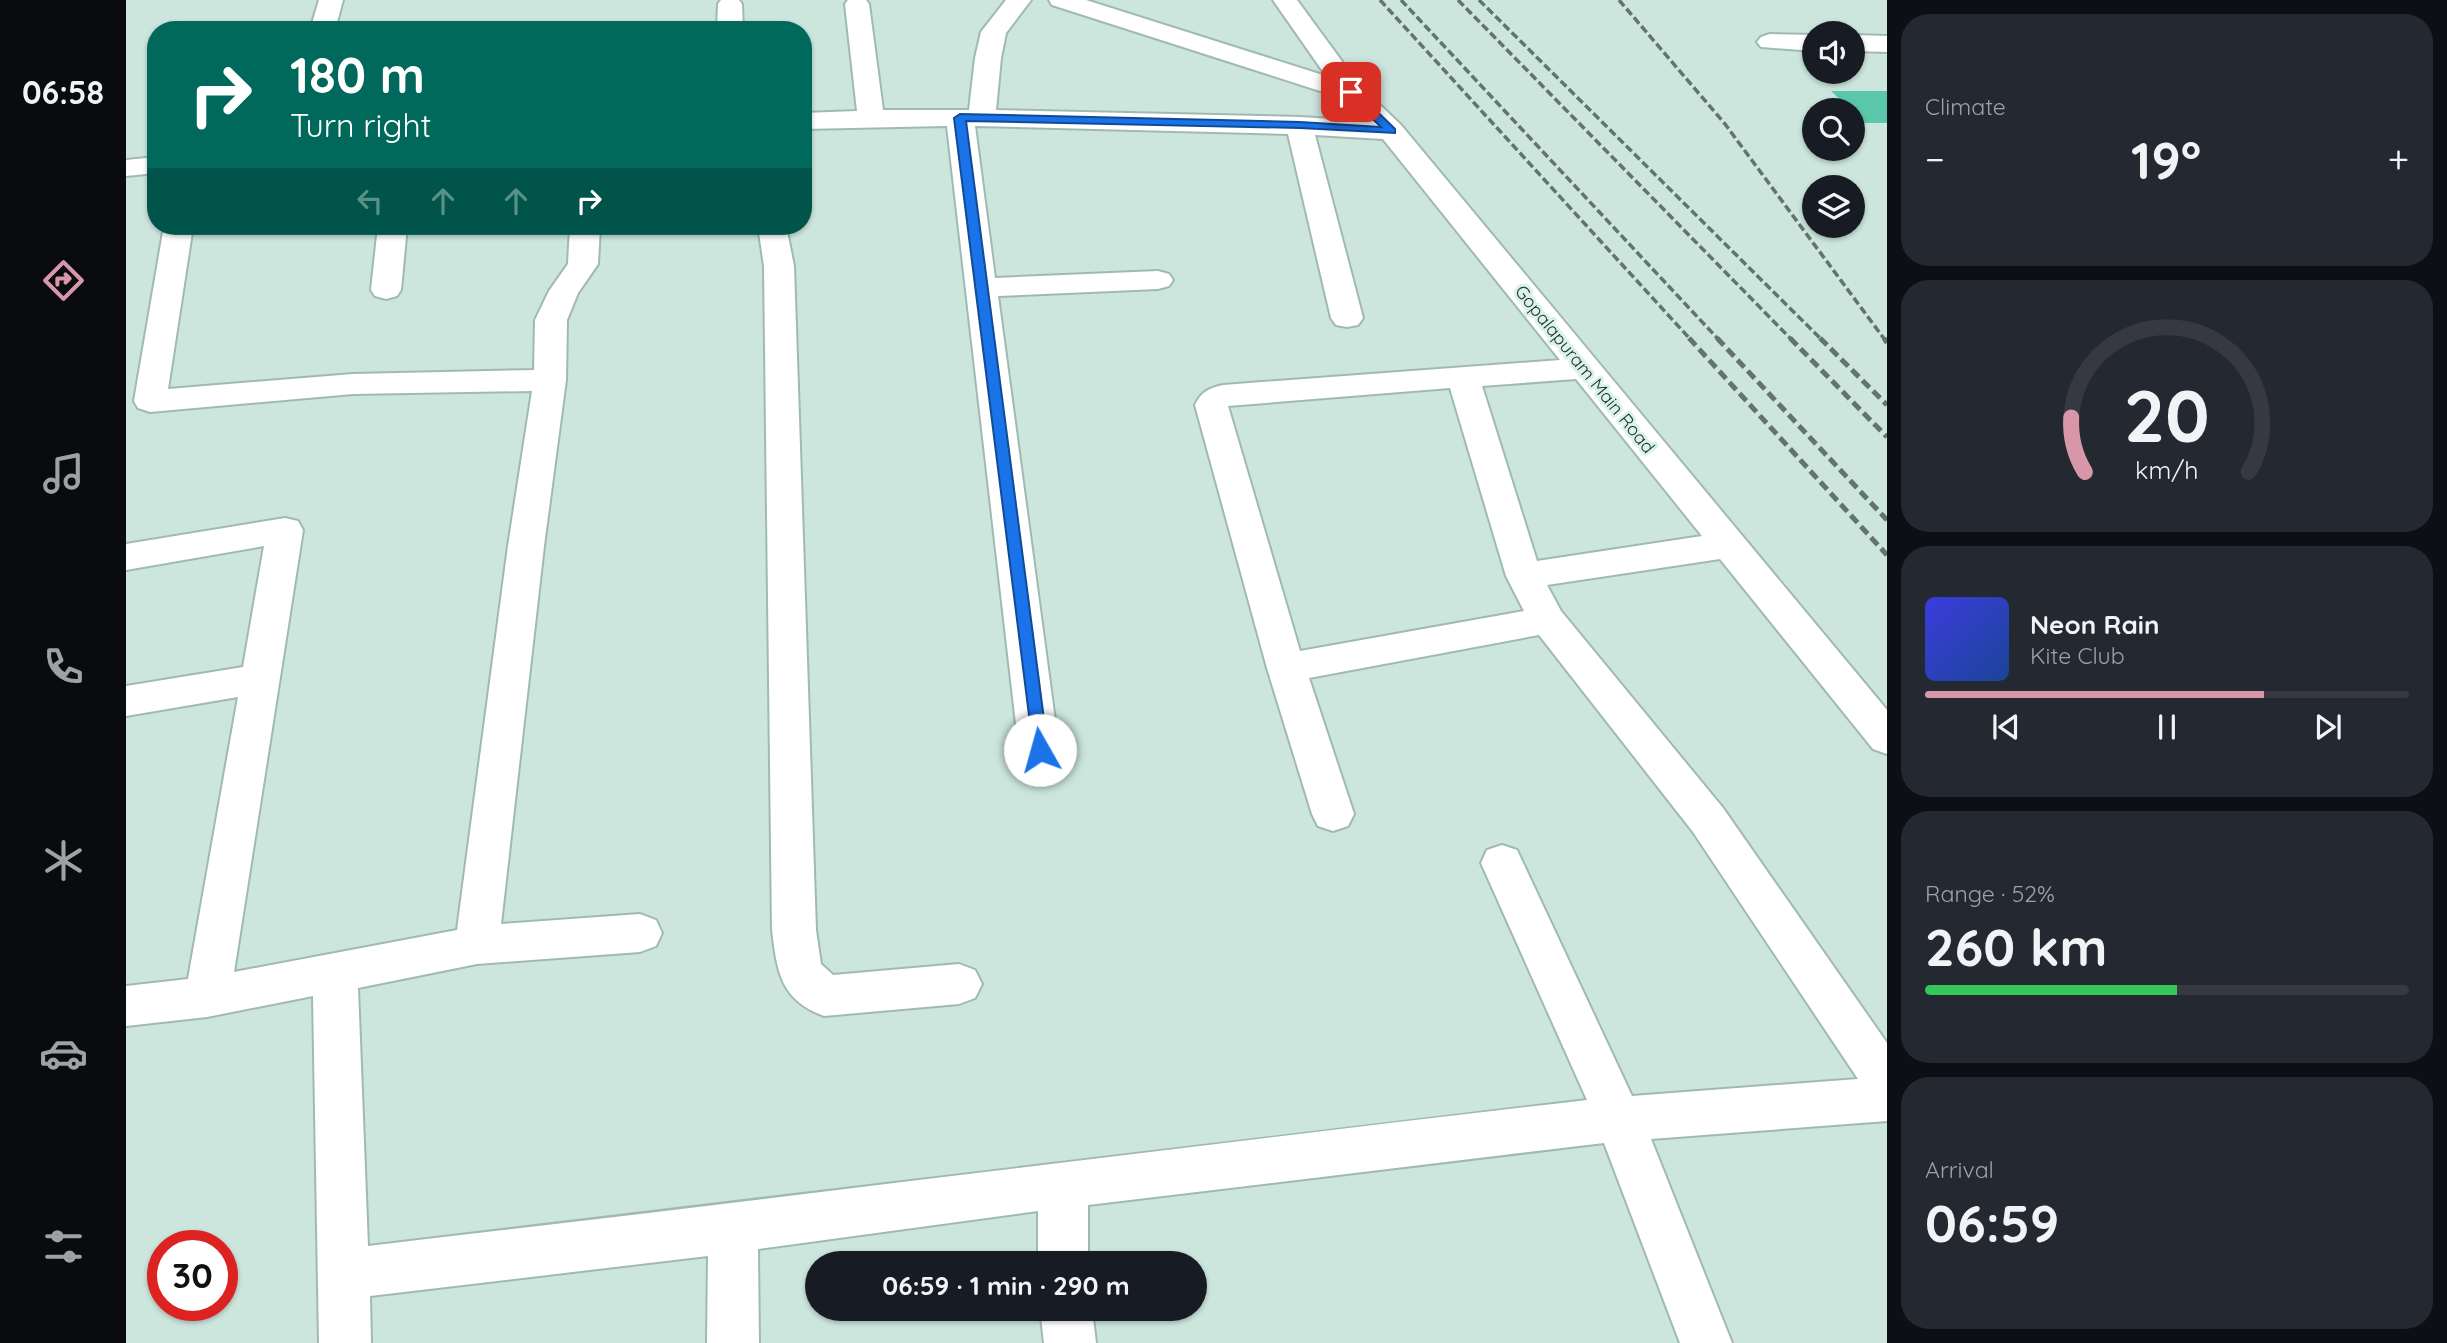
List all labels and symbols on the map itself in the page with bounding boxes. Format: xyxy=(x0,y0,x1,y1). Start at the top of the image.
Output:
pin xyxy=(1321,62,1381,122)
street label: Gopalapuram Main Road xyxy=(1510,280,1660,458)
position arrow xyxy=(1003,713,1077,787)
speed limit sign: 30 xyxy=(147,1230,238,1321)

